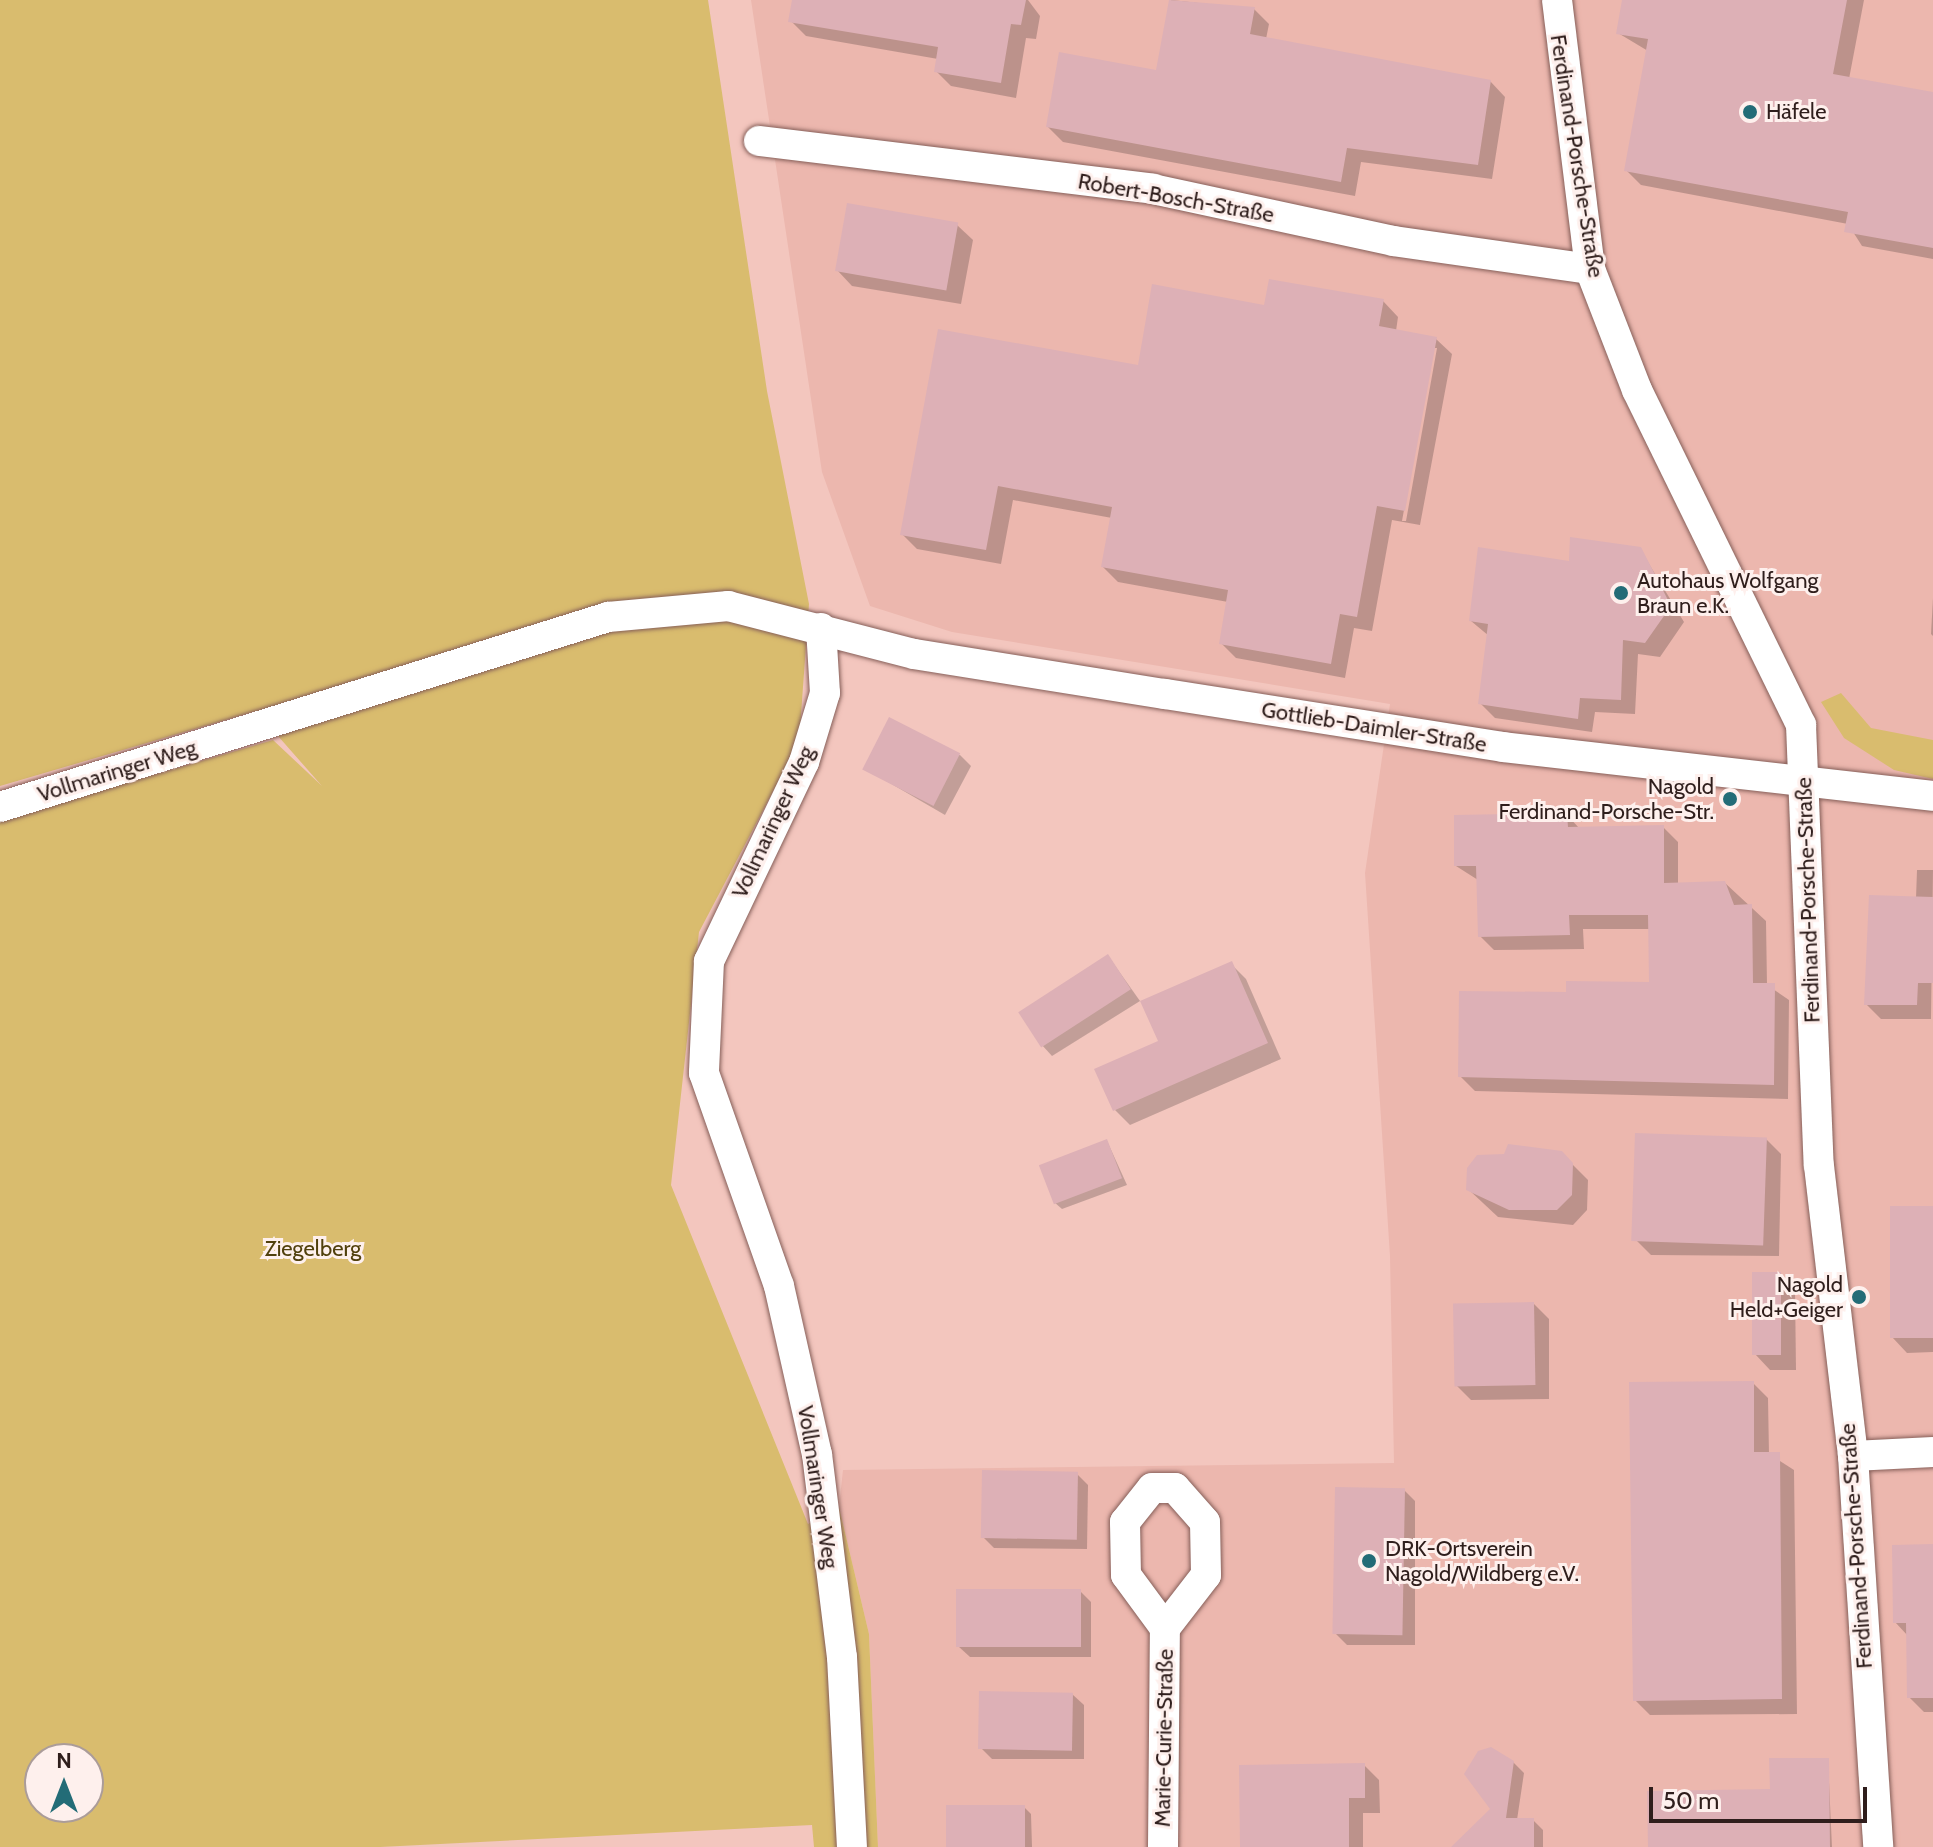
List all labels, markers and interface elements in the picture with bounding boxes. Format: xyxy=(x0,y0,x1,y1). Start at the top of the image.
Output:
street label: Ferdinand-Porsche-Straße xyxy=(1545,33,1609,279)
place label: Häfele xyxy=(1766,99,1826,125)
marker: Häfele xyxy=(1741,103,1759,121)
street label: Robert-Bosch-Straße xyxy=(1076,168,1276,228)
place label: Autohaus Wolfgang Braun e.K. xyxy=(1637,567,1819,618)
marker: Autohaus Wolfgang Braun e.K. xyxy=(1612,584,1630,602)
street label: Gottlieb-Daimler-Straße xyxy=(1260,696,1488,758)
street label: Vollmaringer Weg xyxy=(34,734,200,808)
street label: Vollmaringer Weg xyxy=(726,742,820,902)
place label: Nagold Ferdinand-Porsche-Str. xyxy=(1498,773,1714,824)
street label: Ferdinand-Porsche-Straße xyxy=(1791,777,1825,1023)
marker: Nagold Ferdinand-Porsche-Str. xyxy=(1721,790,1739,808)
park label: Ziegelberg xyxy=(265,1236,361,1262)
place label: Nagold Held+Geiger xyxy=(1730,1271,1843,1322)
marker: Nagold Held+Geiger xyxy=(1850,1288,1868,1306)
street label: Vollmaringer Weg xyxy=(792,1404,844,1570)
street label: Ferdinand-Porsche-Straße xyxy=(1834,1422,1878,1670)
place label: DRK-Ortsverein Nagold/Wildberg e.V. xyxy=(1385,1535,1579,1586)
marker: DRK-Ortsverein Nagold/Wildberg e.V. xyxy=(1360,1552,1378,1570)
street label: Marie-Curie-Straße xyxy=(1149,1649,1179,1827)
north arrow xyxy=(24,1743,104,1823)
text: N xyxy=(56,1747,72,1774)
scale bar xyxy=(1653,1771,1871,1821)
text: 50 m xyxy=(1663,1786,1719,1815)

